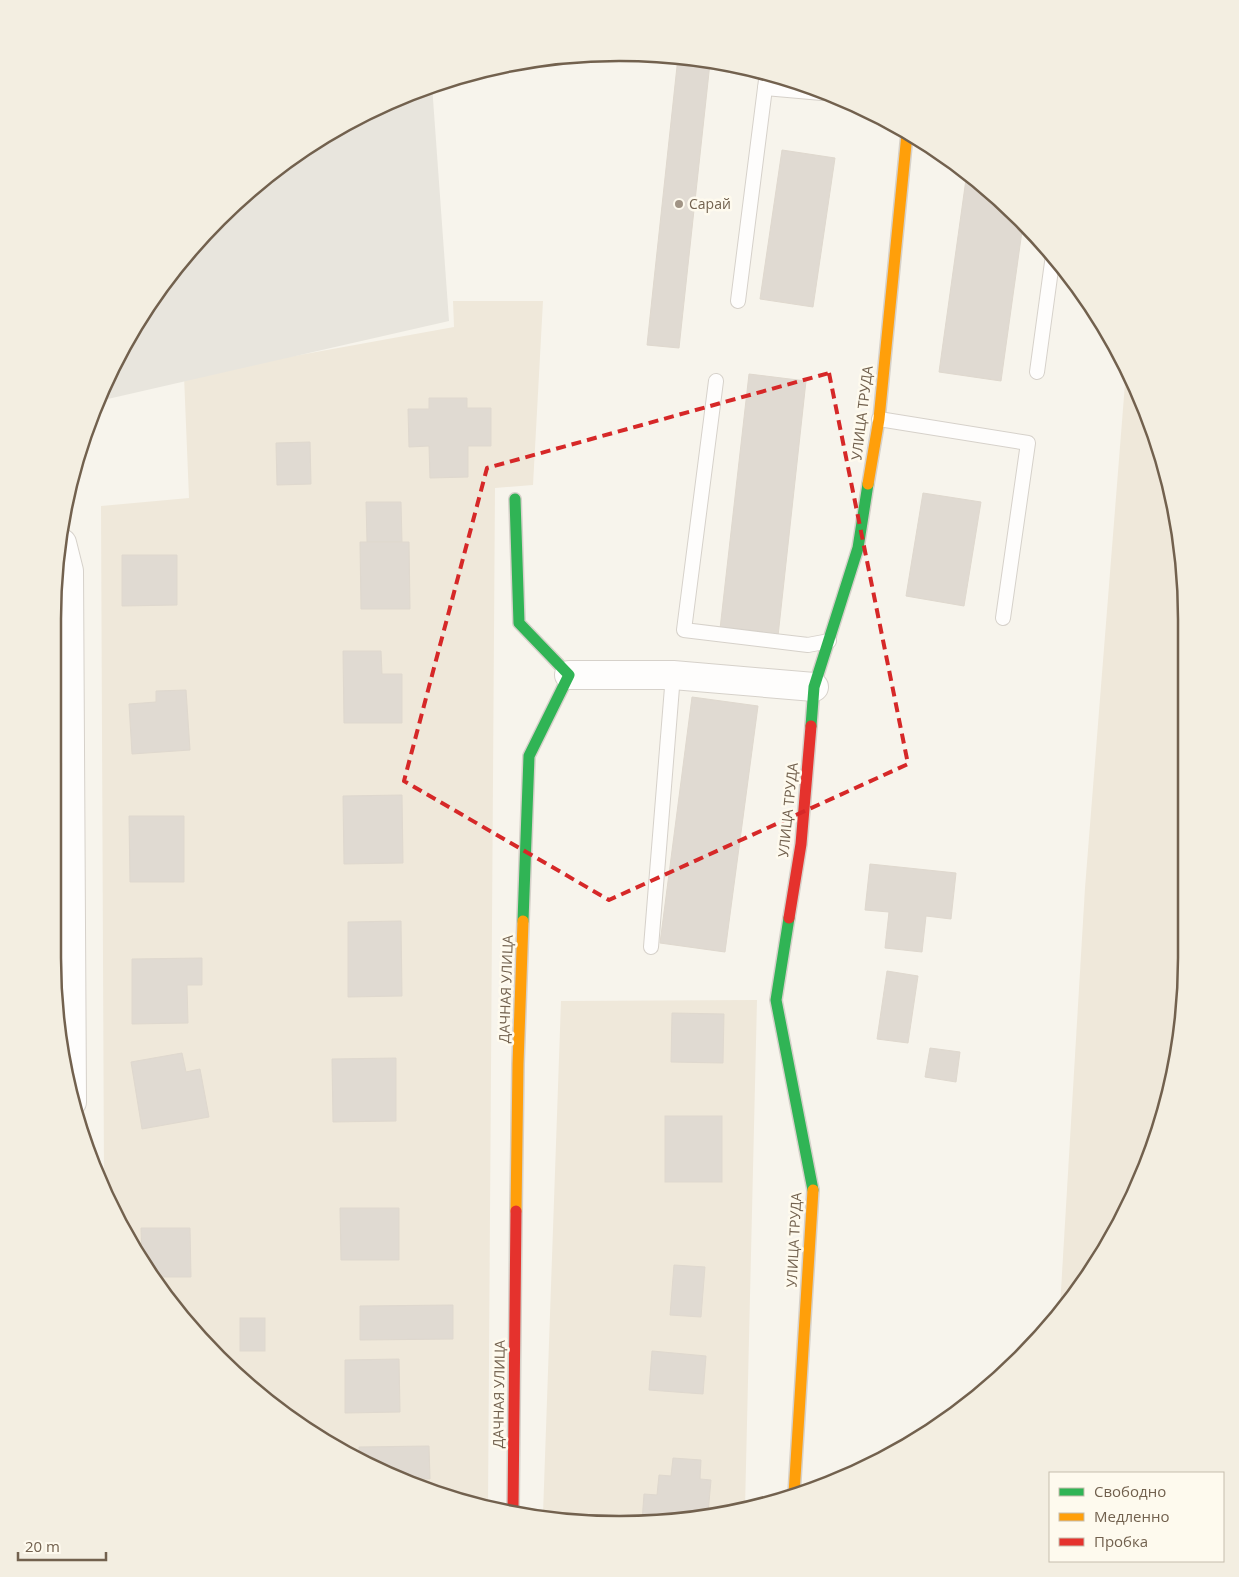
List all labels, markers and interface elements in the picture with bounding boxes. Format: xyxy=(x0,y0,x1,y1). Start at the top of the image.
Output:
place label: Сарай xyxy=(689,194,731,213)
marker: Сарай xyxy=(673,198,685,210)
street label: УЛИЦА ТРУДА xyxy=(846,364,877,461)
street label: УЛИЦА ТРУДА xyxy=(773,761,802,858)
street label: ДАЧНАЯ УЛИЦА xyxy=(494,934,517,1043)
street label: УЛИЦА ТРУДА xyxy=(782,1192,805,1288)
street label: ДАЧНАЯ УЛИЦА xyxy=(488,1340,509,1448)
legend xyxy=(1049,1472,1224,1562)
text: Свободно xyxy=(1094,1481,1166,1501)
text: Медленно xyxy=(1094,1506,1170,1526)
scale bar xyxy=(18,1530,105,1562)
text: Пробка xyxy=(1094,1531,1148,1551)
text: 20 m xyxy=(25,1536,60,1556)

